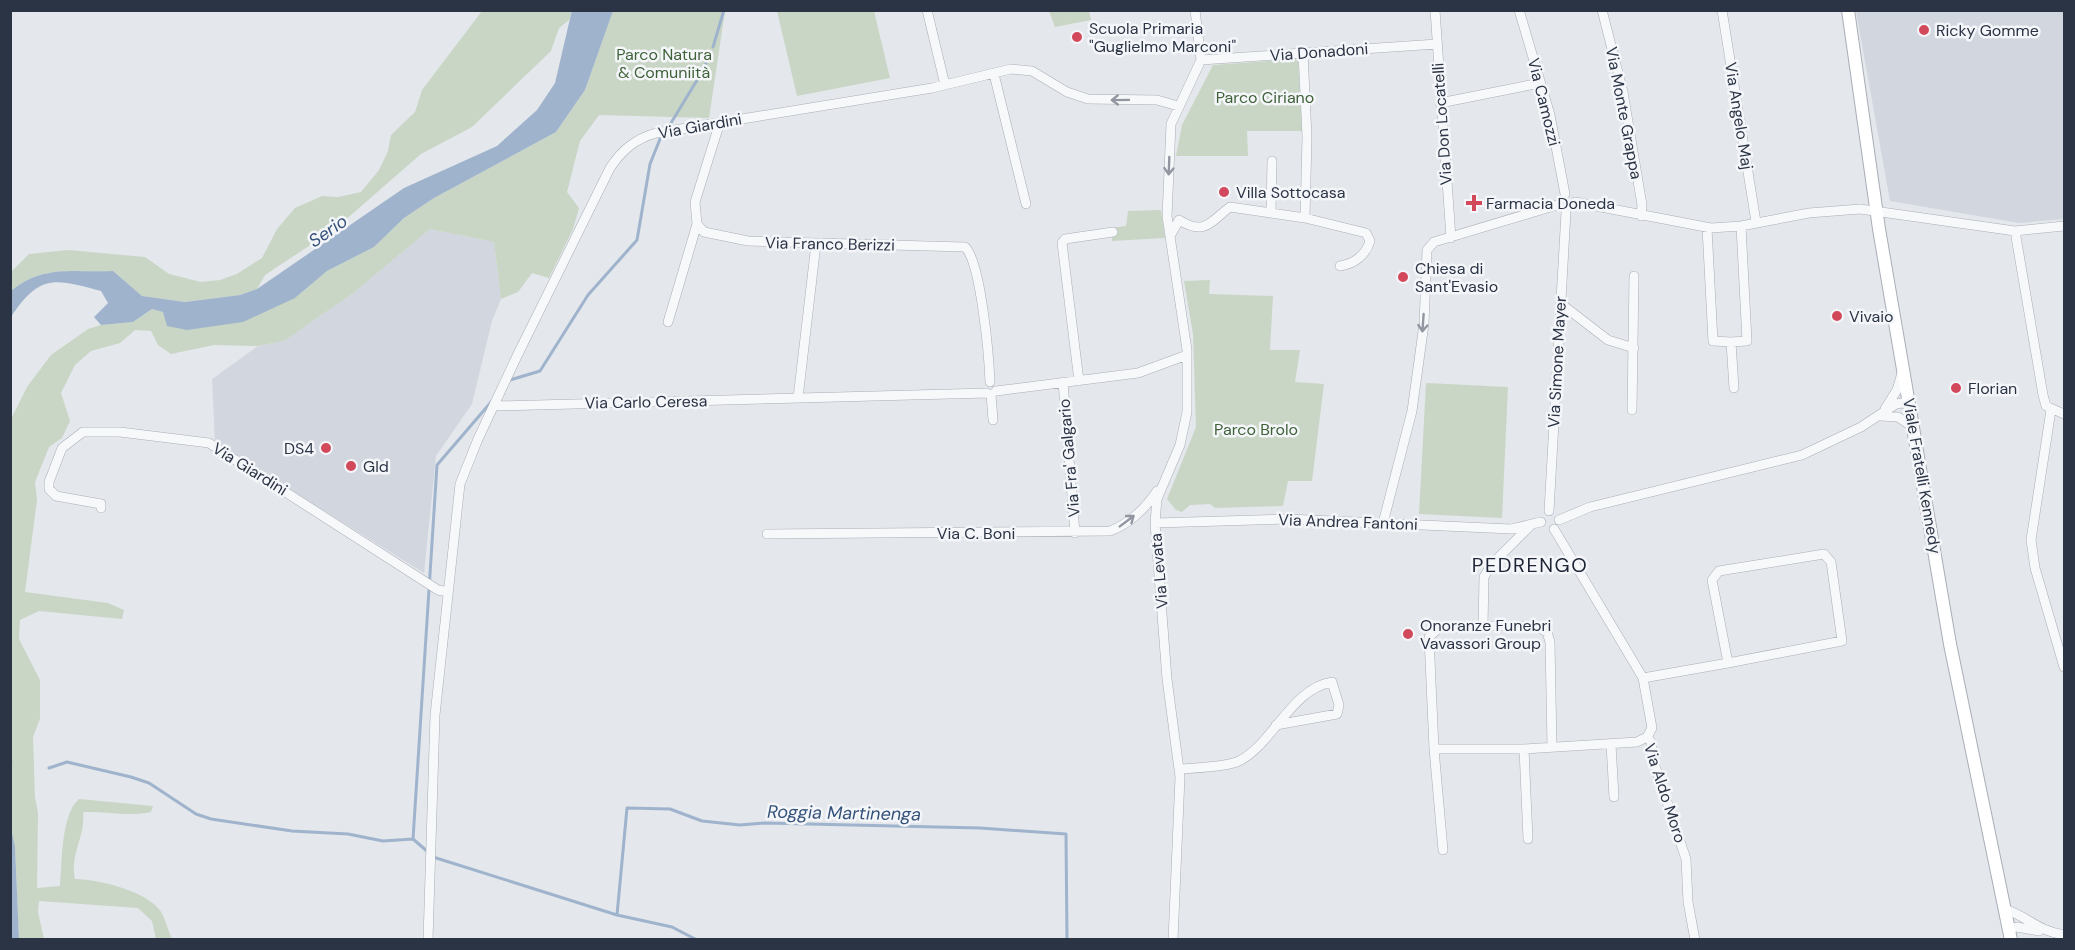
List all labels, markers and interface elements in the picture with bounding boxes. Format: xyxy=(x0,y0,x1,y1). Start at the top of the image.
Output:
place label: Scuola Primaria "Guglielmo Marconi" xyxy=(1089,18,1236,57)
place label: Ricky Gomme xyxy=(1936,20,2039,41)
marker: Ricky Gomme xyxy=(1917,23,1931,37)
marker: Scuola Primaria "Guglielmo Marconi" xyxy=(1070,30,1084,44)
street label: Via Donadoni xyxy=(1269,38,1369,66)
park label: Parco Natura & Comuniità xyxy=(616,44,712,83)
street label: Via Monte Grappa xyxy=(1601,45,1647,181)
street label: Via Camozzi xyxy=(1523,56,1565,148)
street label: Via Angelo Maj xyxy=(1720,61,1758,171)
street label: Via Don Locatelli xyxy=(1427,62,1457,186)
park label: Parco Ciriano xyxy=(1216,87,1314,108)
one-way arrow xyxy=(1111,94,1131,106)
street label: Via Giardini xyxy=(656,108,744,144)
one-way arrow xyxy=(1163,156,1174,176)
place label: Villa Sottocasa xyxy=(1236,182,1346,203)
marker: Villa Sottocasa xyxy=(1217,185,1231,199)
place label: Farmacia Doneda xyxy=(1486,193,1615,214)
marker: Farmacia Doneda xyxy=(1467,196,1481,210)
water label: Serio xyxy=(304,209,352,253)
street label: Via Franco Berizzi xyxy=(765,232,895,256)
place label: Chiesa di Sant'Evasio xyxy=(1415,258,1498,297)
marker: Chiesa di Sant'Evasio xyxy=(1396,270,1410,284)
street label: Via Simone Mayer xyxy=(1543,295,1571,428)
place label: Vivaio xyxy=(1849,306,1894,327)
marker: Vivaio xyxy=(1830,309,1844,323)
one-way arrow xyxy=(1418,312,1429,332)
place label: Florian xyxy=(1968,378,2017,399)
marker: Florian xyxy=(1949,381,1963,395)
street label: Via Carlo Ceresa xyxy=(584,390,708,414)
street label: Viale Fratelli Kennedy xyxy=(1898,396,1946,556)
street label: Via Fra' Galgario xyxy=(1053,398,1085,518)
park label: Parco Brolo xyxy=(1214,419,1298,440)
street label: Via Giardini xyxy=(209,438,291,500)
place label: DS4 xyxy=(284,438,314,459)
marker: DS4 xyxy=(319,441,333,455)
place label: Gld xyxy=(363,456,389,477)
marker: Gld xyxy=(344,459,358,473)
street label: Via Andrea Fantoni xyxy=(1278,509,1418,535)
one-way arrow xyxy=(1119,515,1135,528)
street label: Via C. Boni xyxy=(937,523,1015,544)
street label: Via Levata xyxy=(1145,532,1173,610)
district label: PEDRENGO xyxy=(1472,552,1588,578)
place label: Onoranze Funebri Vavassori Group xyxy=(1420,615,1551,654)
marker: Onoranze Funebri Vavassori Group xyxy=(1401,627,1415,641)
street label: Via Aldo Moro xyxy=(1639,741,1691,845)
water label: Roggia Martinenga xyxy=(767,800,921,826)

